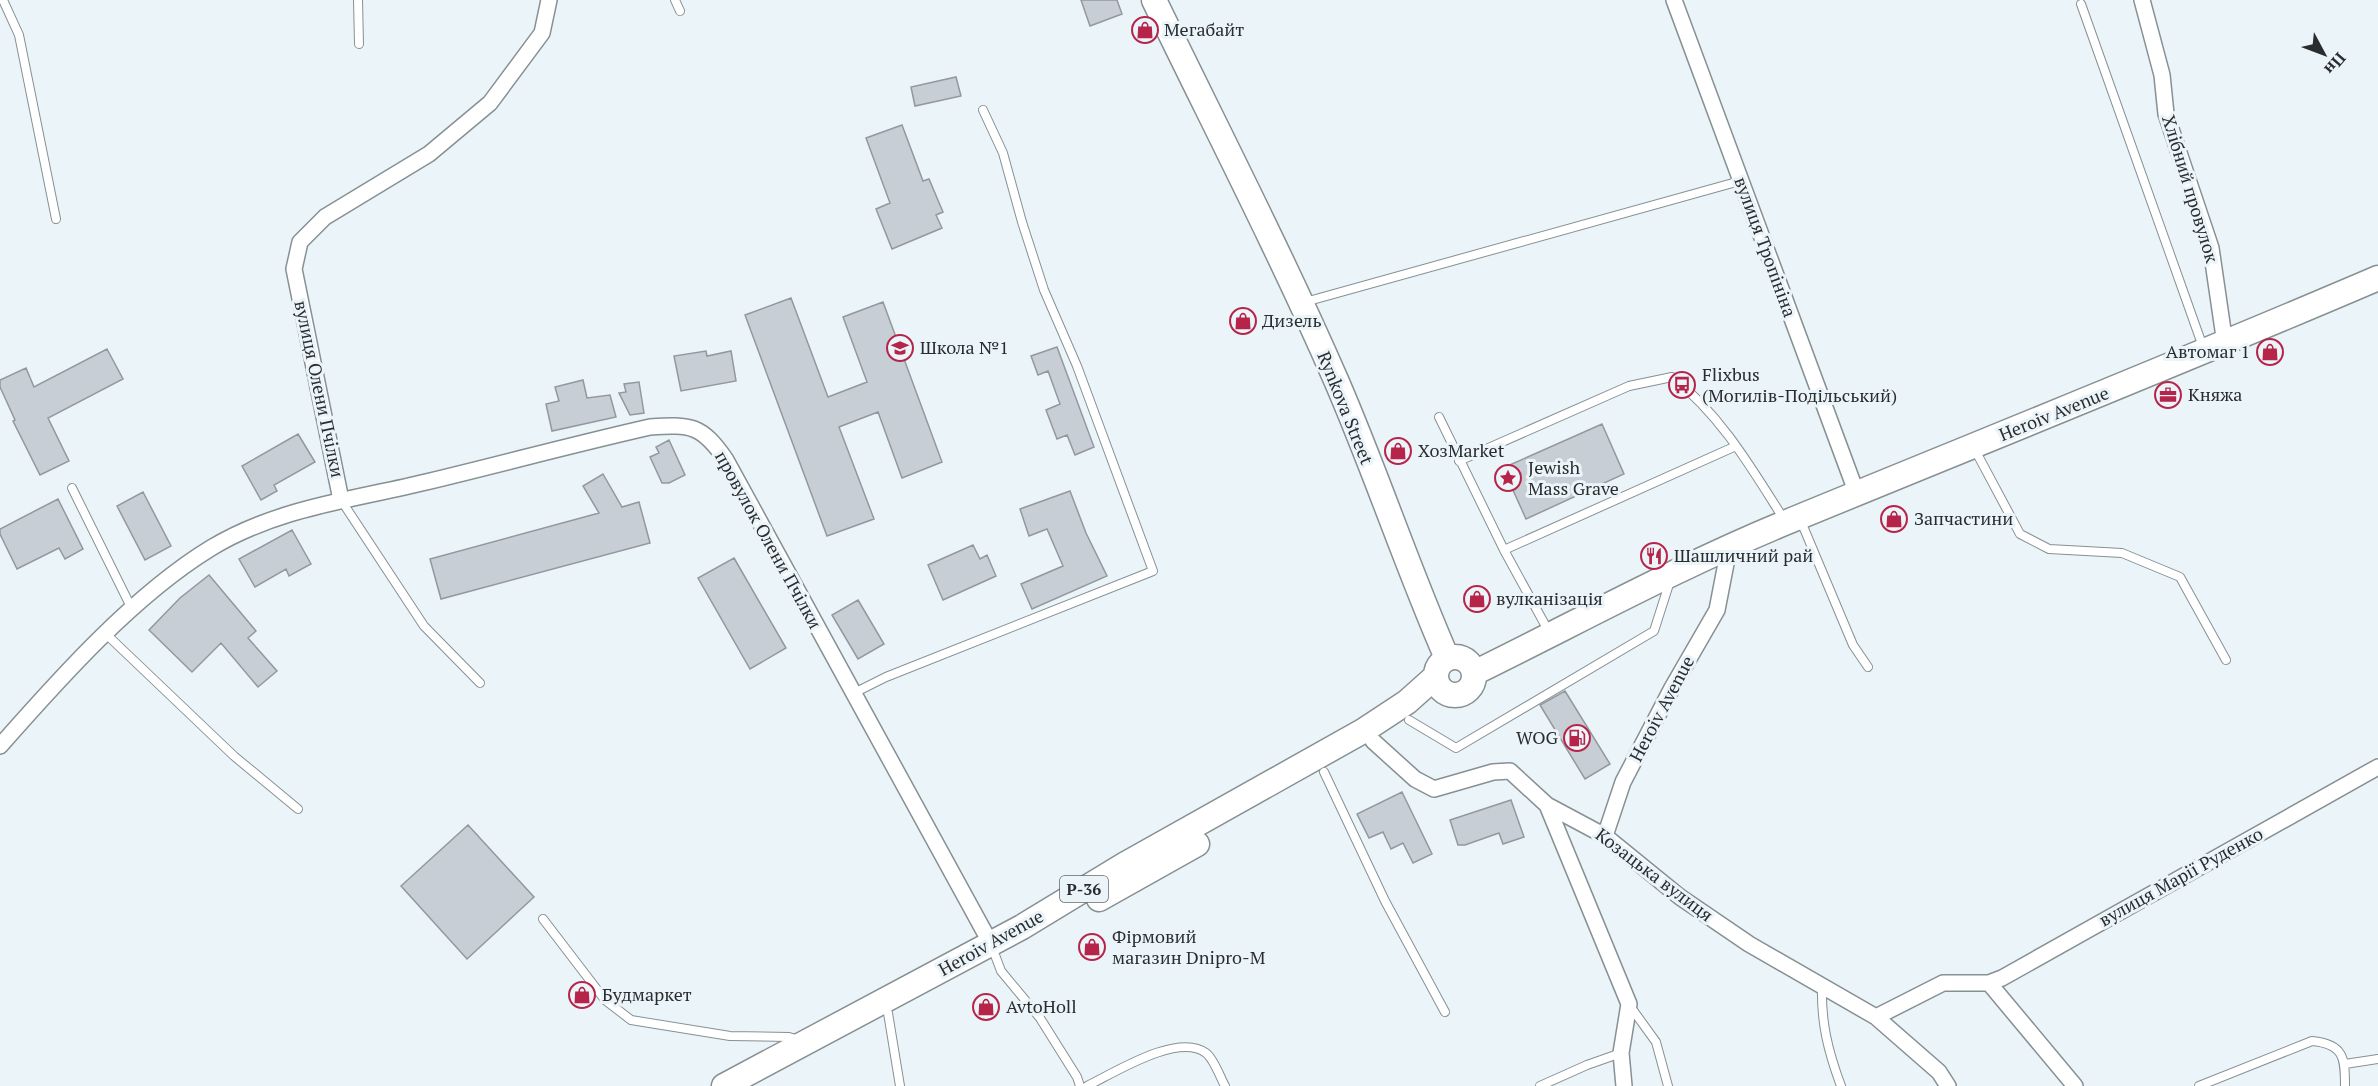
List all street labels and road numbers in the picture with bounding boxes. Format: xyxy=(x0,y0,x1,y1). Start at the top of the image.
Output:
street label: Хлібний провулок xyxy=(2157,112,2225,266)
street label: вулиця Тропініна xyxy=(1729,173,1802,320)
street label: вулиця Олени Пчілки xyxy=(289,298,350,480)
street label: Rynkova Street xyxy=(1312,348,1380,468)
street label: Heroiv Avenue xyxy=(1995,380,2112,446)
street label: провулок Олени Пчілки xyxy=(710,446,828,633)
street label: Heroiv Avenue xyxy=(1623,651,1699,766)
street label: вулиця Марії Руденко xyxy=(2094,821,2267,931)
street label: Козацька вулиця xyxy=(1591,822,1718,926)
road number: Р-36 xyxy=(1060,876,1108,902)
street label: Heroiv Avenue xyxy=(934,903,1047,981)

